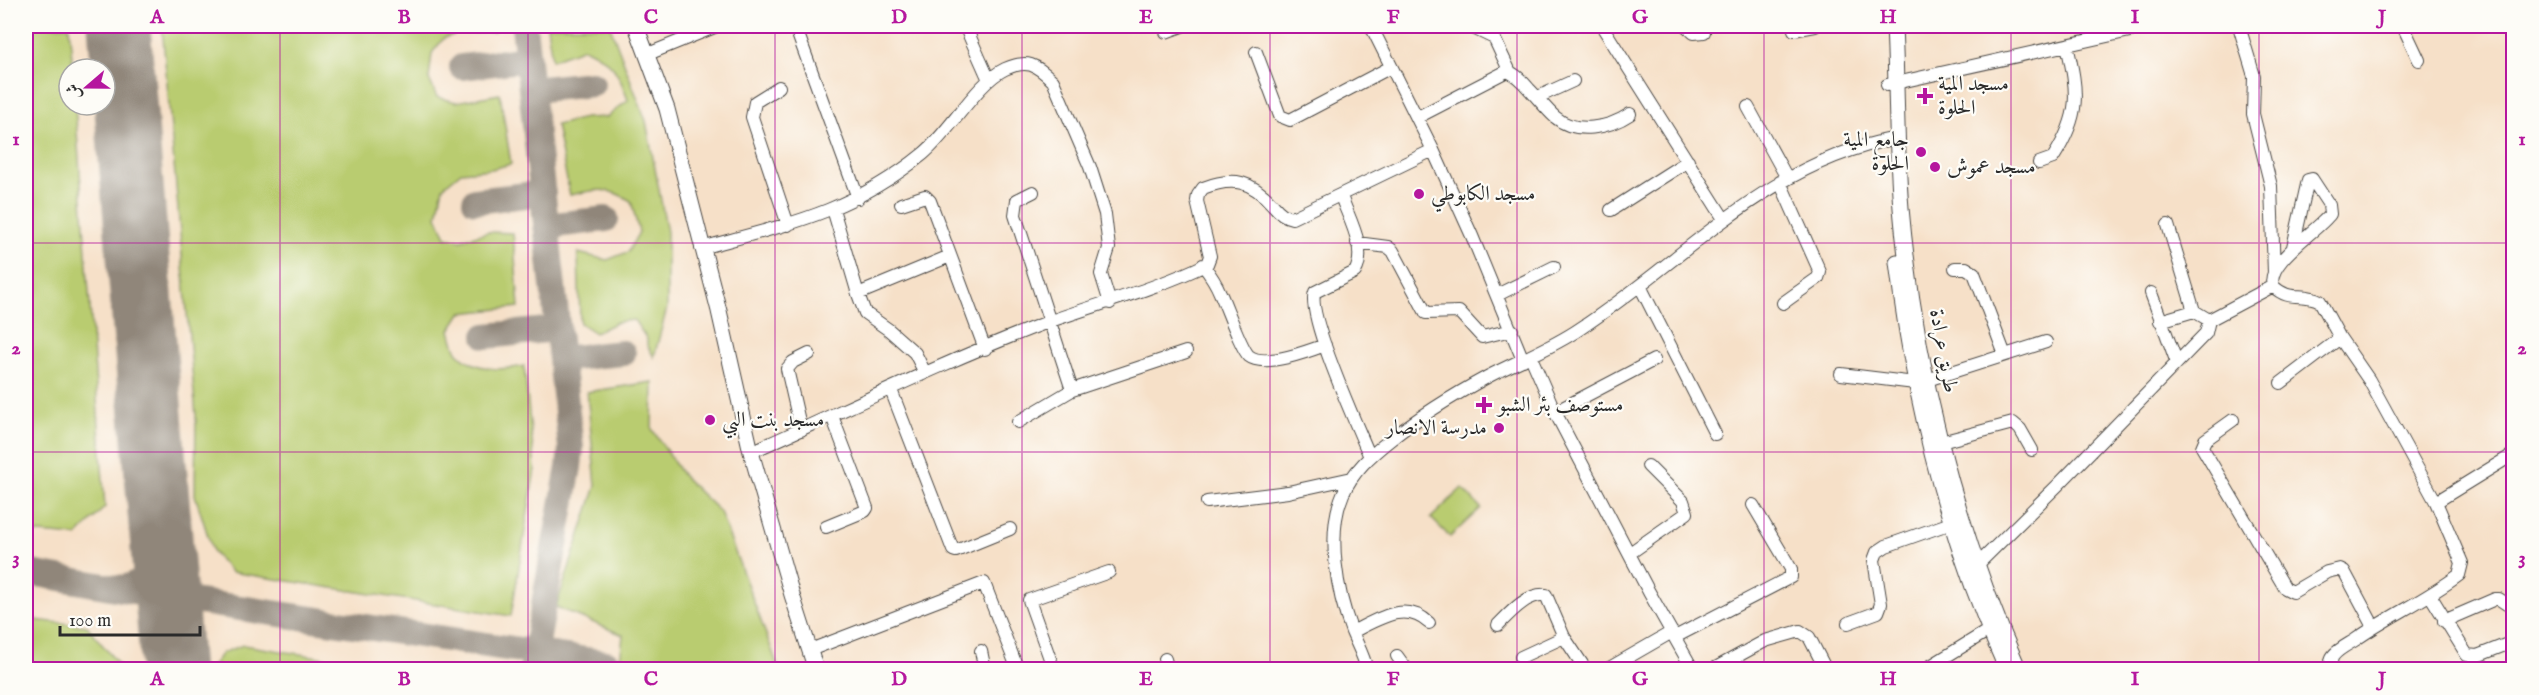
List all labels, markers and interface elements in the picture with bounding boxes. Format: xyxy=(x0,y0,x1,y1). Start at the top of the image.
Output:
text: A xyxy=(149,5,165,30)
text: B xyxy=(397,5,411,30)
text: C xyxy=(644,5,658,30)
text: D xyxy=(891,5,907,30)
text: E xyxy=(1139,5,1153,30)
text: F xyxy=(1387,5,1400,30)
text: G xyxy=(1632,5,1649,30)
text: H xyxy=(1879,5,1897,30)
text: I xyxy=(2131,5,2140,30)
text: J xyxy=(2375,5,2387,30)
north arrow xyxy=(57,57,117,117)
place label: مسجد المية الحلوة xyxy=(1938,71,2009,122)
text: ش xyxy=(63,81,87,102)
marker: مسجد المية الحلوة xyxy=(1916,87,1934,105)
text: 1 xyxy=(12,127,20,152)
place label: جامع المية الحلوة xyxy=(1843,127,1909,178)
text: 1 xyxy=(2518,127,2526,152)
marker: جامع المية الحلوة xyxy=(1914,145,1928,159)
place label: مسجد عموش xyxy=(1947,154,2036,181)
marker: مسجد عموش xyxy=(1928,160,1942,174)
place label: مسجد الكابوطي xyxy=(1431,181,1535,213)
marker: مسجد الكابوطي xyxy=(1412,187,1426,201)
street label: طريق عرادة xyxy=(1922,307,1964,395)
text: 2 xyxy=(11,336,21,361)
text: 2 xyxy=(2517,336,2527,361)
place label: مستوصف بئر الشبو xyxy=(1496,392,1623,419)
marker: مستوصف بئر الشبو xyxy=(1475,396,1493,414)
place label: مسجد بنت البي xyxy=(722,407,824,439)
marker: مسجد بنت البي xyxy=(703,413,717,427)
place label: مدرسة الانصار xyxy=(1384,415,1487,442)
marker: مدرسة الانصار xyxy=(1492,421,1506,435)
text: 3 xyxy=(12,546,20,571)
text: 3 xyxy=(2518,546,2526,571)
scale bar xyxy=(60,599,200,637)
text: 100 m xyxy=(69,610,111,633)
text: A xyxy=(149,667,165,692)
text: B xyxy=(397,667,411,692)
text: C xyxy=(644,667,658,692)
text: D xyxy=(891,667,907,692)
text: E xyxy=(1139,667,1153,692)
text: F xyxy=(1387,667,1400,692)
text: G xyxy=(1632,667,1649,692)
text: H xyxy=(1879,667,1897,692)
text: I xyxy=(2131,667,2140,692)
text: J xyxy=(2375,667,2387,692)

